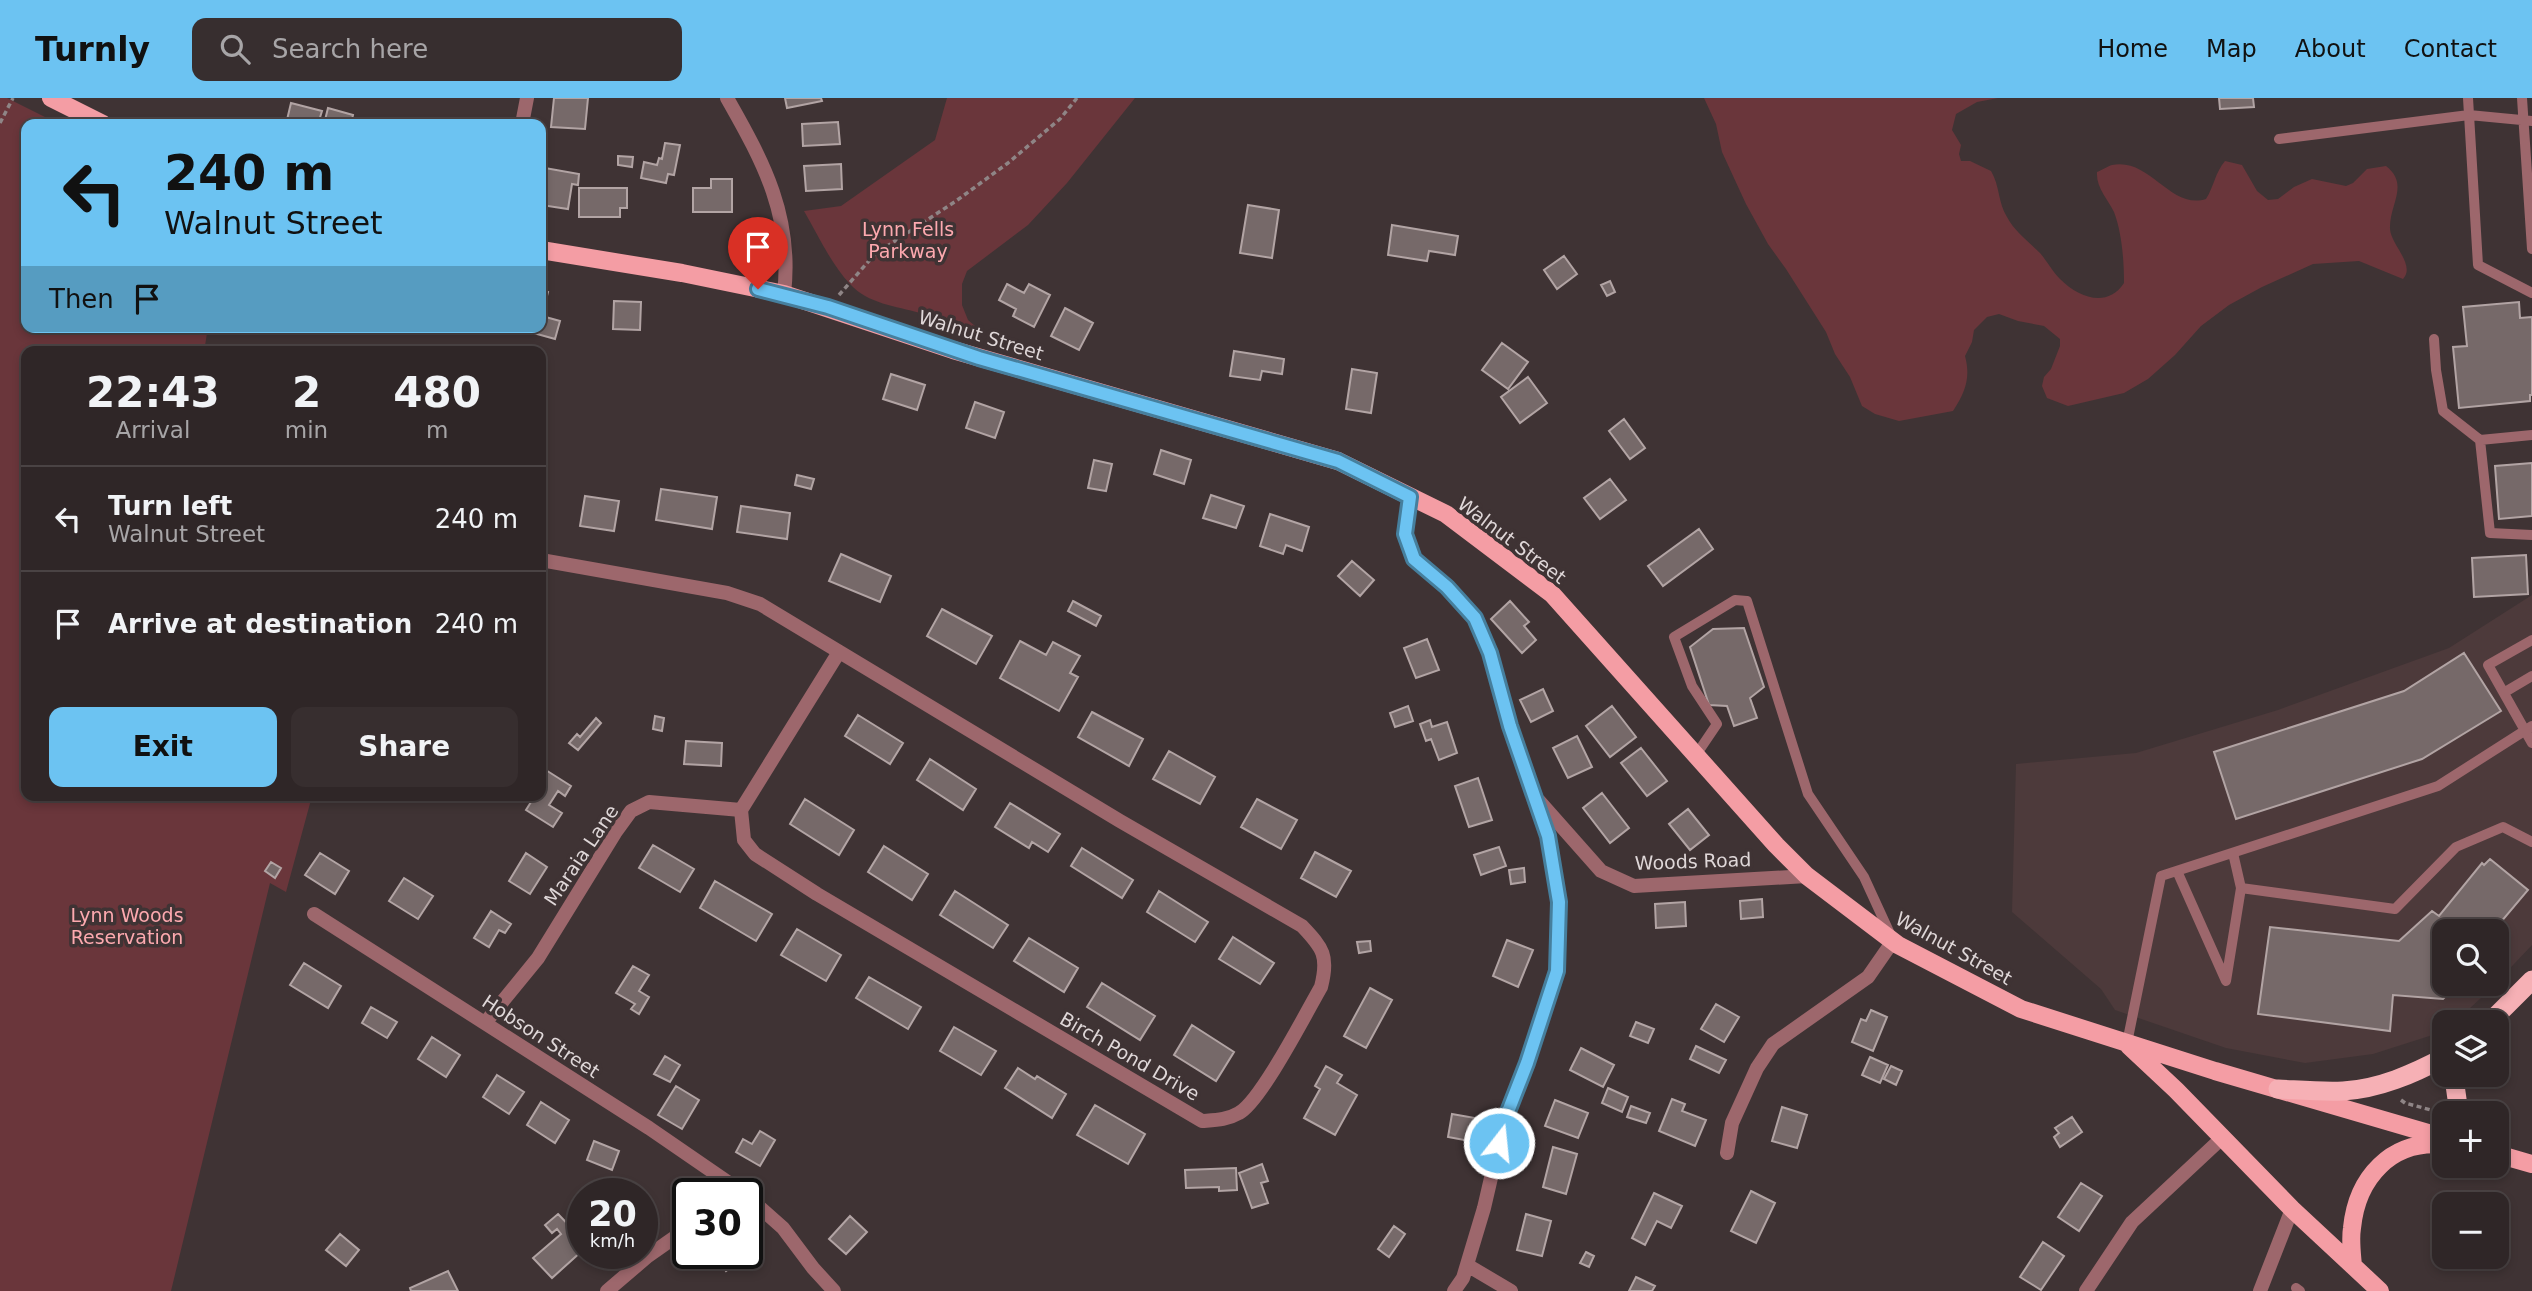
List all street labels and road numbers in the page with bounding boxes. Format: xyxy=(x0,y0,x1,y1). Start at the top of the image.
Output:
street label: Walnut Street xyxy=(916,306,1046,364)
street label: Walnut Street xyxy=(1454,492,1570,588)
street label: Maraia Lane xyxy=(539,801,623,909)
street label: Woods Road xyxy=(1634,848,1752,874)
street label: Walnut Street xyxy=(1892,907,2016,989)
street label: Hobson Street xyxy=(478,990,604,1082)
street label: Birch Pond Drive xyxy=(1056,1007,1204,1105)

